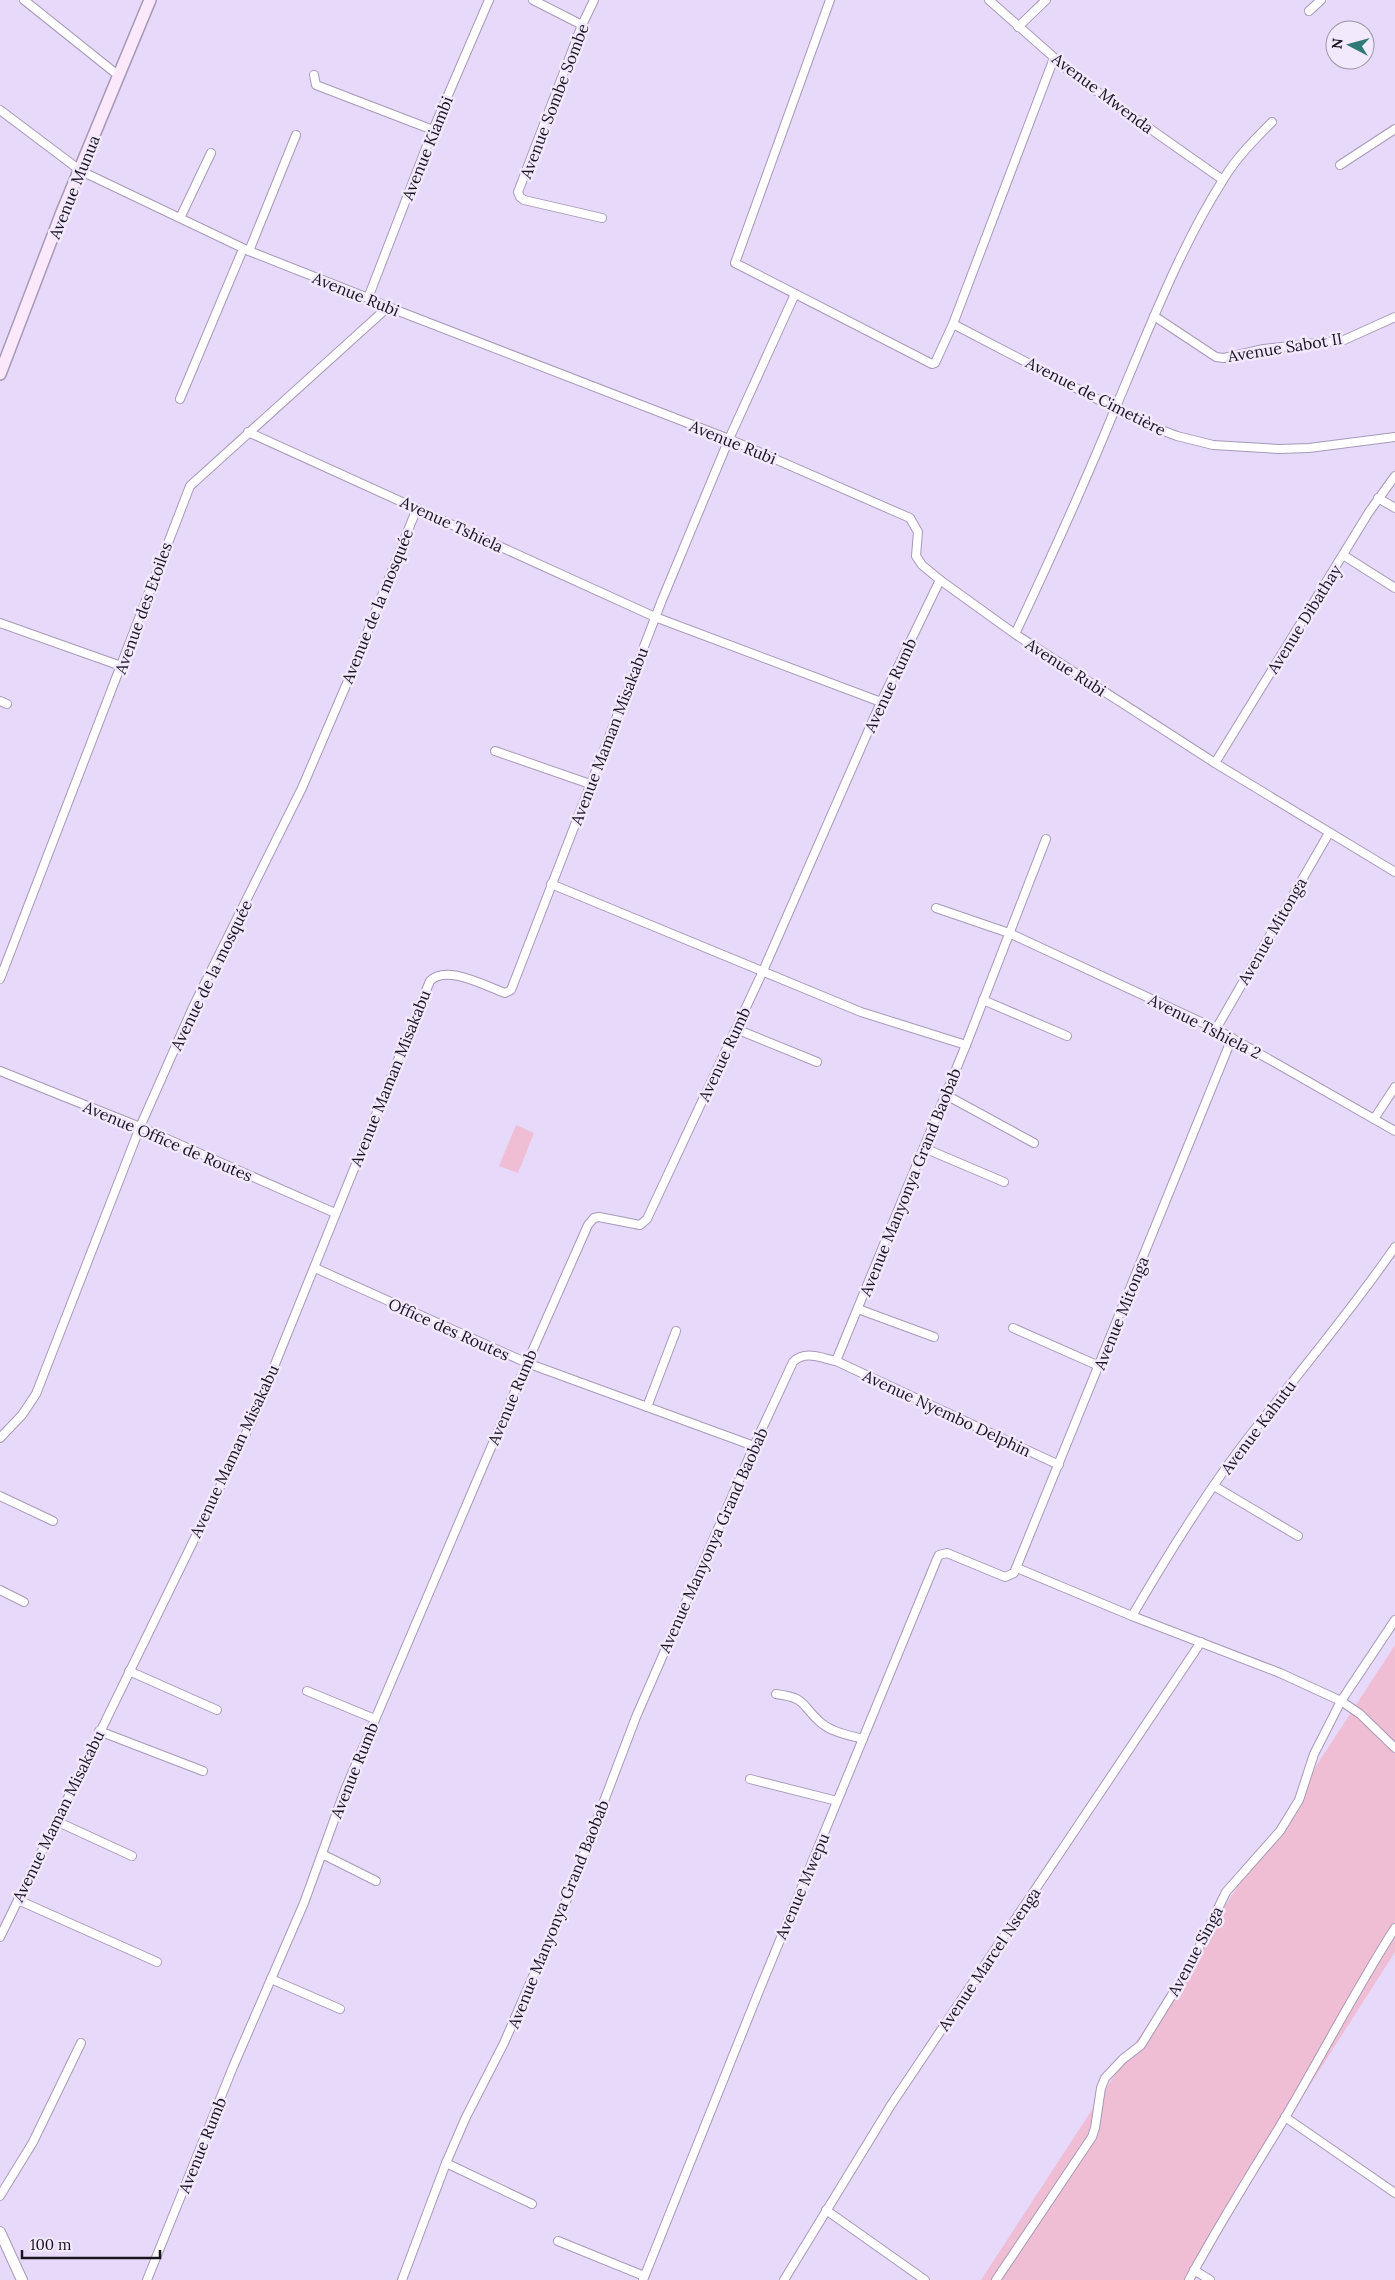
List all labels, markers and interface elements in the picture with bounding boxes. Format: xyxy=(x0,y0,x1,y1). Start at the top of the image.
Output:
street label: Avenue Sombe Sombe xyxy=(515,20,593,182)
north arrow xyxy=(1325,20,1375,70)
text: N xyxy=(1328,37,1347,50)
street label: Avenue Mwenda xyxy=(1048,48,1158,138)
street label: Avenue Kiambi xyxy=(397,93,457,204)
street label: Avenue Munua xyxy=(44,132,104,243)
street label: Avenue Rubi xyxy=(309,267,402,320)
street label: Avenue Sabot II xyxy=(1225,328,1344,366)
street label: Avenue de Cimetière xyxy=(1022,352,1170,440)
street label: Avenue Rubi xyxy=(686,415,779,468)
street label: Avenue Tshiela xyxy=(397,491,507,557)
street label: Avenue de la mosquée xyxy=(336,526,417,687)
street label: Avenue des Etoiles xyxy=(110,539,176,678)
street label: Avenue Dibathay xyxy=(1262,560,1346,678)
street label: Avenue Rubi xyxy=(1021,633,1110,700)
street label: Avenue Rumb xyxy=(859,635,921,736)
street label: Avenue Maman Misakabu xyxy=(566,644,652,829)
street label: Avenue Mitonga xyxy=(1233,874,1311,989)
street label: Avenue de la mosquée xyxy=(165,896,256,1054)
street label: Avenue Maman Misakabu xyxy=(345,986,435,1170)
street label: Avenue Tshiela 2 xyxy=(1144,989,1265,1063)
street label: Avenue Rumb xyxy=(693,1004,755,1105)
street label: Avenue Manyonya Grand Baobab xyxy=(855,1065,965,1300)
street label: Avenue Office de Routes xyxy=(80,1096,256,1186)
street label: Avenue Mitonga xyxy=(1089,1253,1153,1373)
street label: Office des Routes xyxy=(385,1293,513,1365)
street label: Avenue Rumb xyxy=(483,1346,541,1449)
street label: Avenue Maman Misakabu xyxy=(185,1361,283,1542)
street label: Avenue Nyembo Delphin xyxy=(859,1365,1034,1461)
street label: Avenue Kahutu xyxy=(1216,1376,1300,1479)
street label: Avenue Manyonya Grand Baobab xyxy=(654,1424,772,1657)
street label: Avenue Rumb xyxy=(325,1719,382,1822)
street label: Avenue Maman Misakabu xyxy=(7,1727,108,1906)
street label: Avenue Manyonya Grand Baobab xyxy=(503,1797,613,2032)
street label: Avenue Mwepu xyxy=(770,1829,834,1943)
street label: Avenue Marcel Nsenga xyxy=(933,1883,1045,2035)
street label: Avenue Singa xyxy=(1163,1903,1227,2000)
street label: Avenue Rumb xyxy=(173,2094,230,2197)
scale bar xyxy=(22,2228,160,2260)
text: 100 m xyxy=(30,2235,71,2254)

